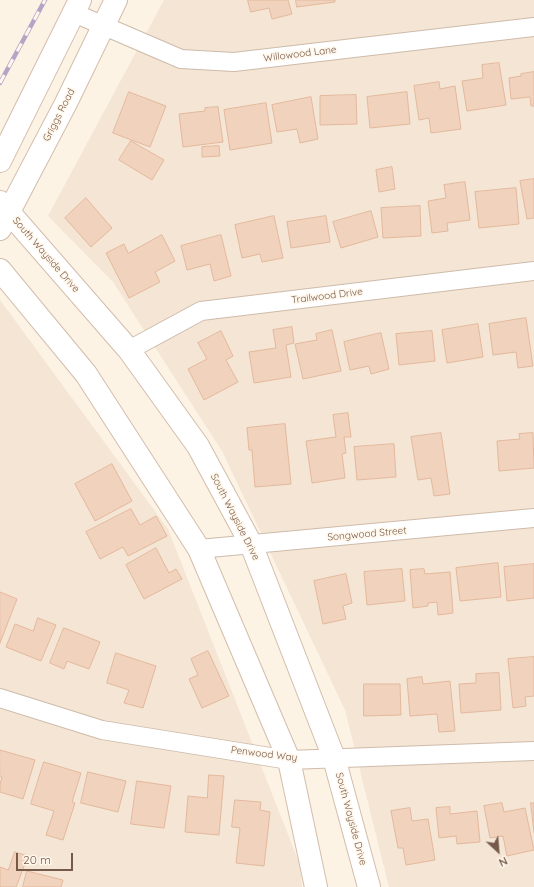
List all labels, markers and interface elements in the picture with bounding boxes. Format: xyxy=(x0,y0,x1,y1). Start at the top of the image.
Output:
street label: Willowood Lane xyxy=(263,44,337,64)
street label: Griggs Road xyxy=(41,87,77,143)
street label: South Wayside Drive xyxy=(10,215,82,295)
street label: Trailwood Drive xyxy=(291,286,363,306)
street label: South Wayside Drive xyxy=(208,472,262,562)
street label: Songwood Street xyxy=(327,525,407,543)
street label: Penwood Way xyxy=(230,744,298,764)
street label: South Wayside Drive xyxy=(333,771,369,867)
north arrow xyxy=(478,831,518,871)
scale bar xyxy=(18,845,75,871)
text: 20 m xyxy=(23,852,51,867)
text: N xyxy=(497,854,510,870)

